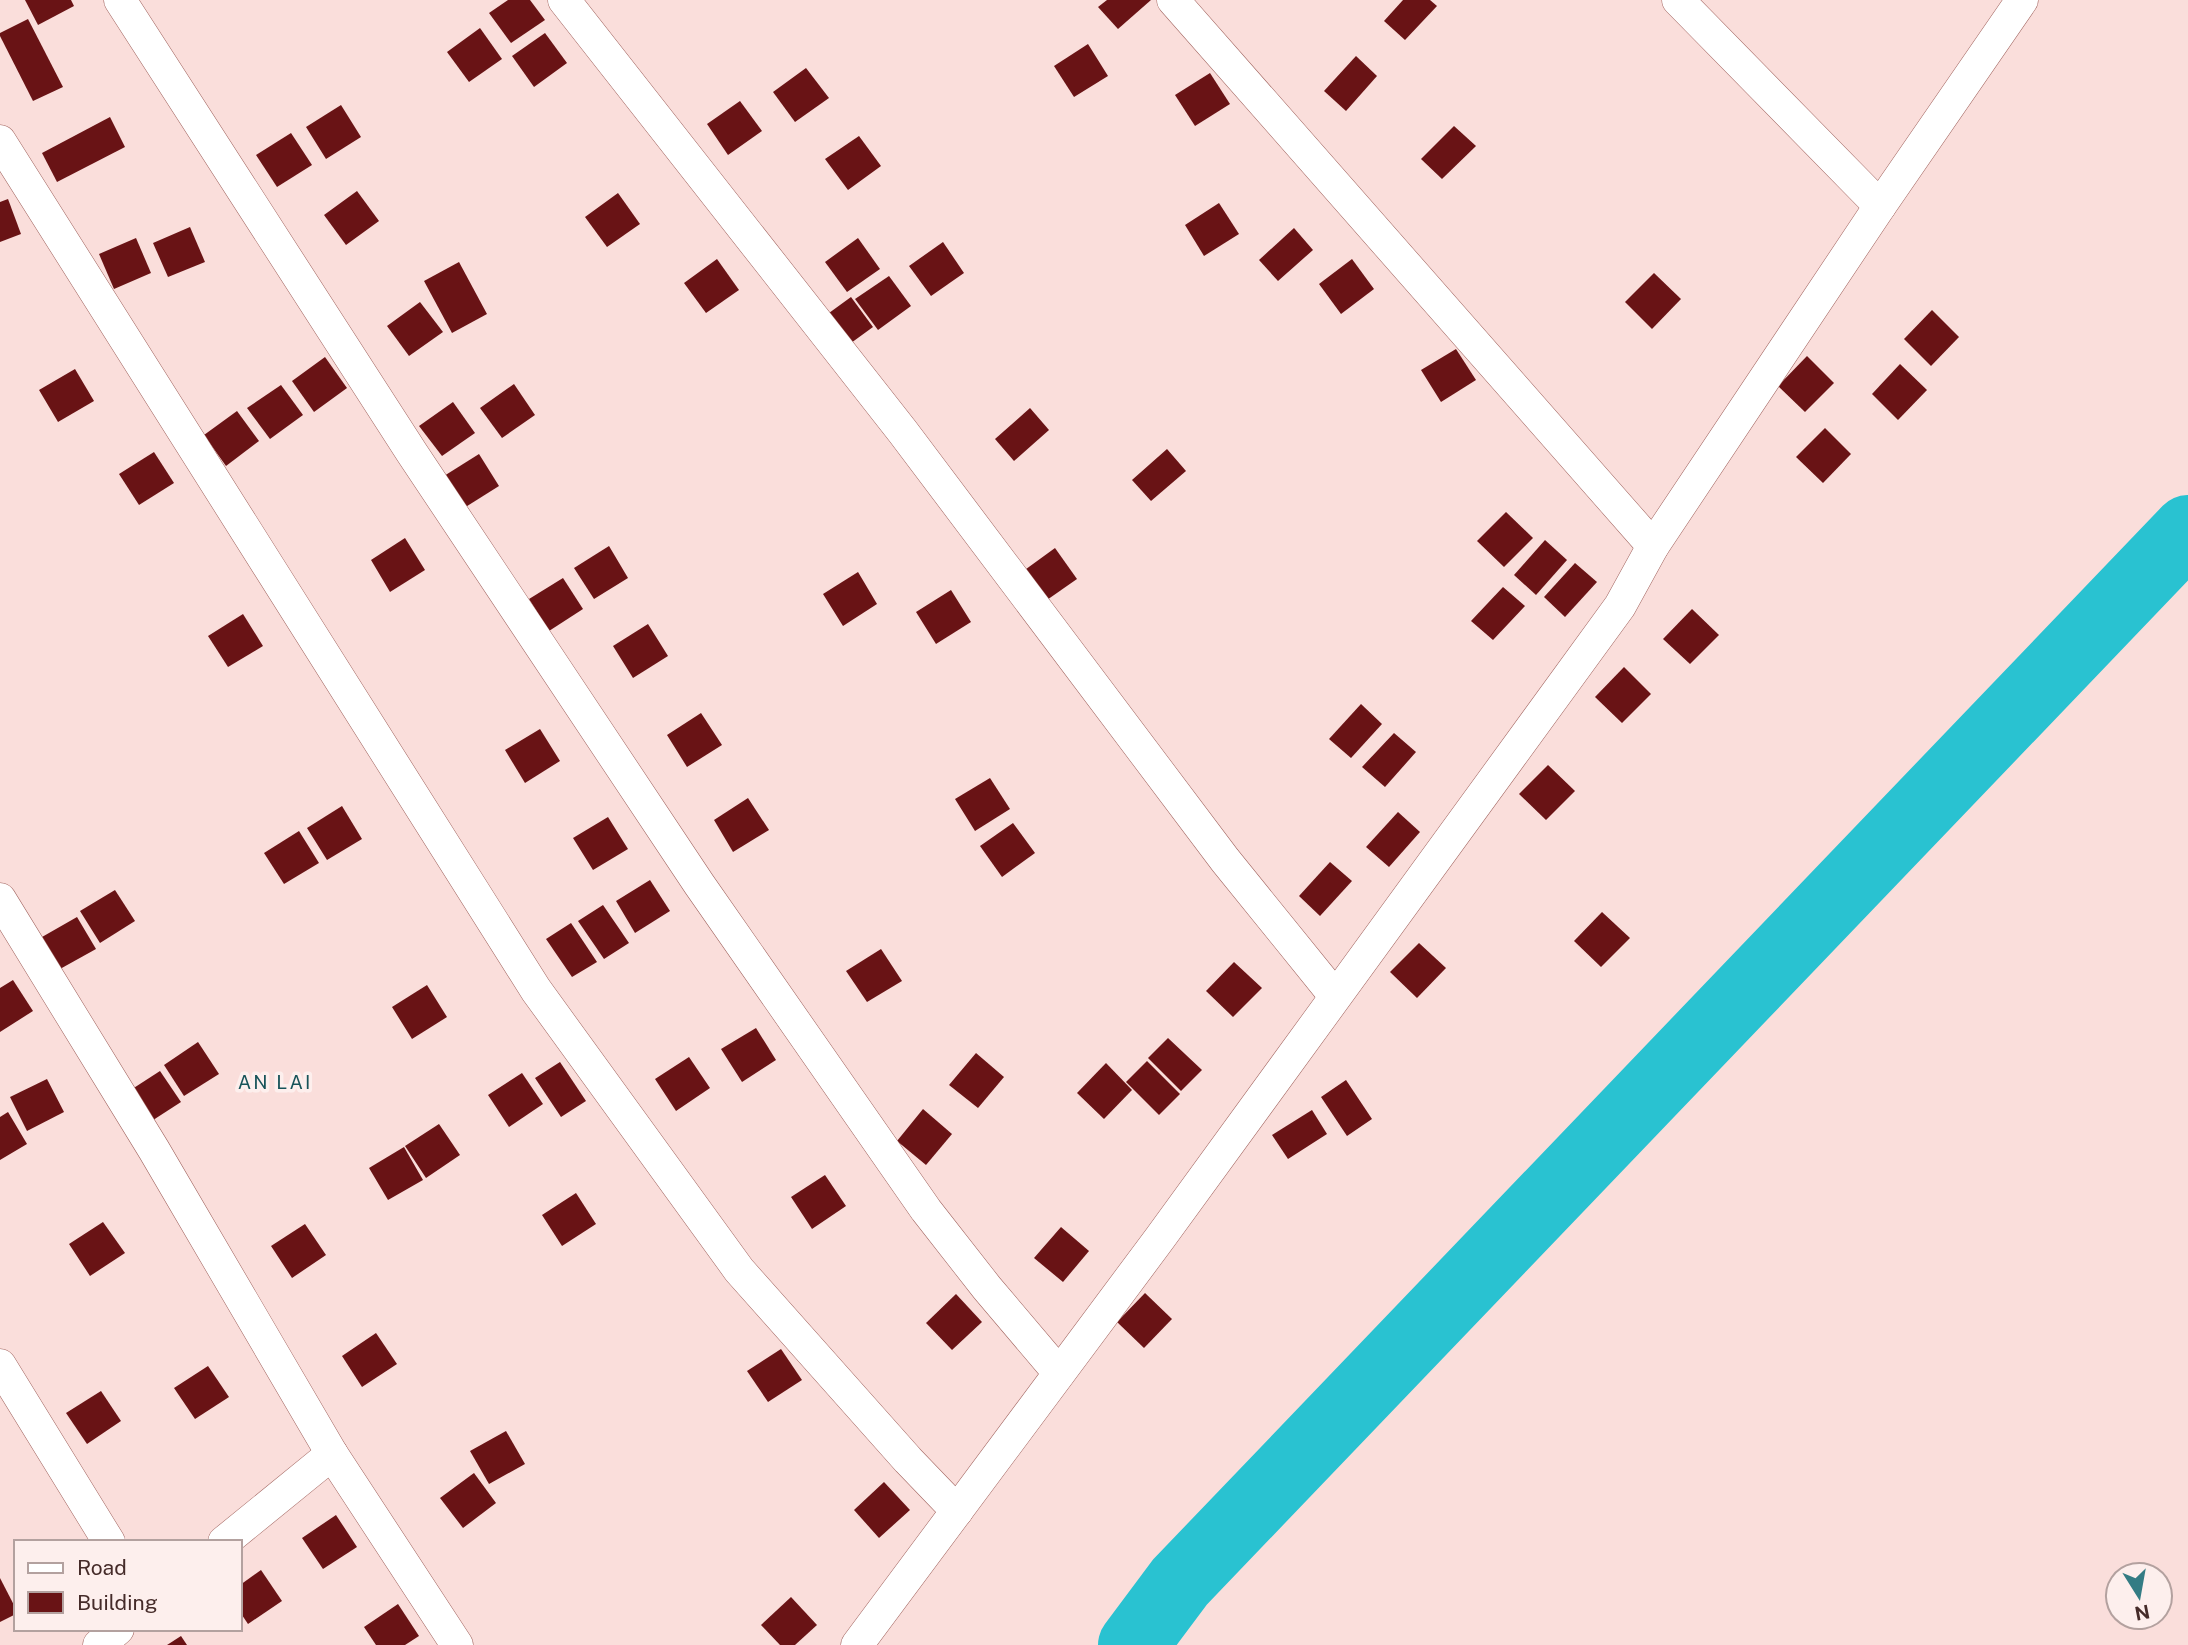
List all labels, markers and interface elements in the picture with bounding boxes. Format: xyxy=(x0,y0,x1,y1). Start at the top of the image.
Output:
district label: AN LAI xyxy=(238,1071,312,1093)
legend xyxy=(14,1540,242,1631)
text: Road xyxy=(77,1555,127,1580)
north arrow xyxy=(2104,1561,2174,1631)
text: Building xyxy=(77,1590,158,1615)
text: N xyxy=(2133,1600,2152,1625)

